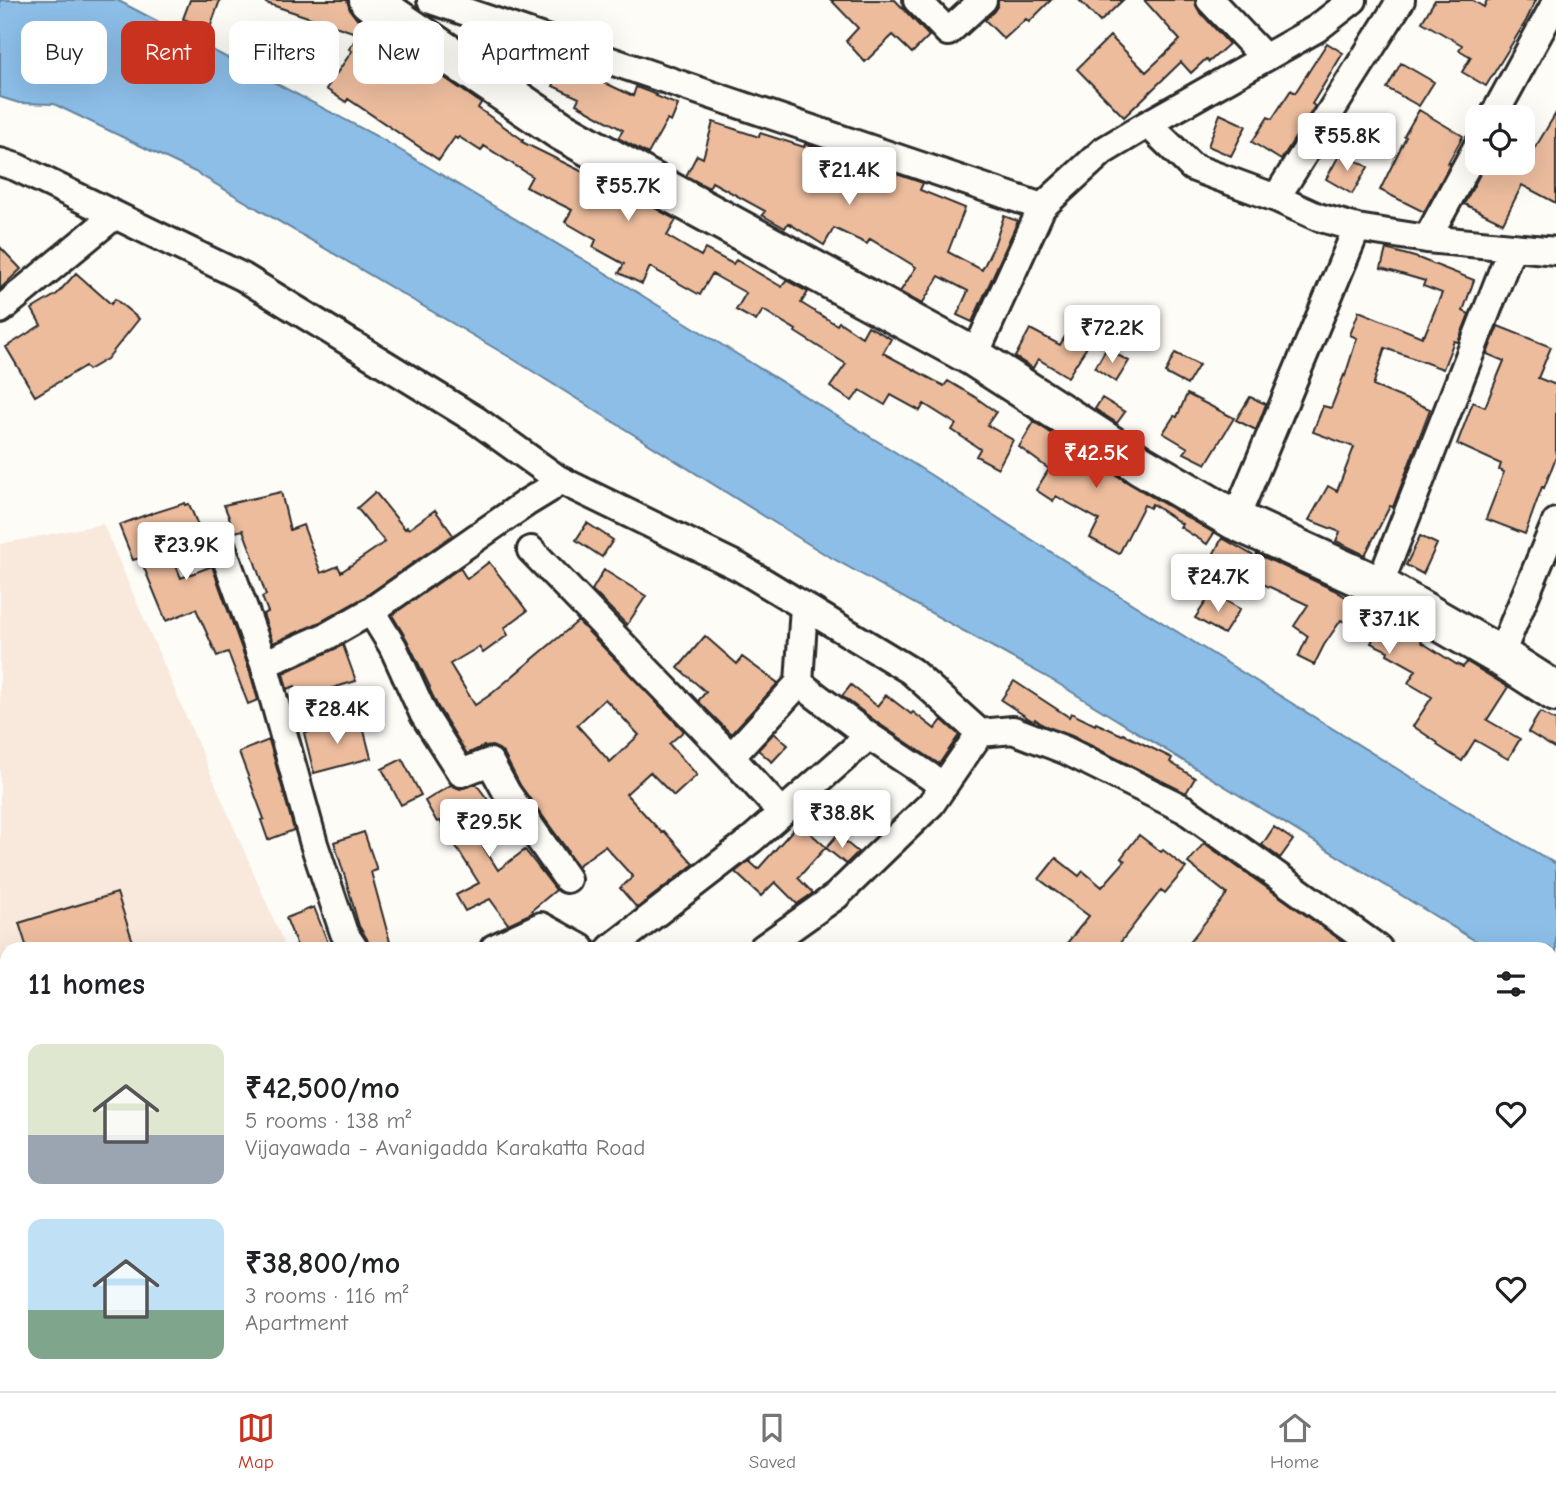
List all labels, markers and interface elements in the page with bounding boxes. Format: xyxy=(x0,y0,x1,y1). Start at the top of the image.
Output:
chip: Buy xyxy=(21,21,107,84)
chip: Rent xyxy=(121,21,215,84)
chip: Filters xyxy=(229,21,339,84)
chip: New xyxy=(353,21,444,84)
chip: Apartment xyxy=(458,21,613,84)
map controls xyxy=(1465,105,1535,175)
button: locate xyxy=(1465,105,1535,175)
pin: ₹55.8K xyxy=(1290,114,1404,173)
text: ₹55.8K xyxy=(1314,122,1380,149)
pin: ₹21.4K xyxy=(792,148,906,207)
text: ₹21.4K xyxy=(818,156,880,183)
pin: ₹55.7K xyxy=(571,164,685,223)
text: ₹55.7K xyxy=(595,172,661,199)
pin: ₹72.2K xyxy=(1055,306,1169,365)
text: ₹72.2K xyxy=(1080,314,1144,341)
pin: ₹42.5K xyxy=(1039,430,1153,490)
text: ₹42.5K xyxy=(1064,439,1128,466)
pin: ₹23.9K xyxy=(129,522,243,582)
text: ₹23.9K xyxy=(153,531,219,558)
pin: ₹24.7K xyxy=(1161,554,1275,614)
text: ₹24.7K xyxy=(1187,563,1249,590)
pin: ₹37.1K xyxy=(1332,596,1446,656)
text: ₹37.1K xyxy=(1359,605,1420,632)
pin: ₹28.4K xyxy=(280,686,394,746)
text: ₹28.4K xyxy=(305,695,369,722)
pin: ₹38.8K xyxy=(785,790,899,850)
text: ₹38.8K xyxy=(809,799,875,826)
pin: ₹29.5K xyxy=(432,800,546,859)
text: ₹29.5K xyxy=(456,808,522,835)
icon: filters xyxy=(1492,965,1530,1003)
text: 11 homes xyxy=(28,967,145,1002)
text: ₹42,500/mo xyxy=(245,1071,400,1106)
icon: home xyxy=(84,1072,168,1156)
icon: heart xyxy=(1492,1095,1530,1133)
text: 5 rooms · 138 m² xyxy=(245,1107,411,1134)
text: Vijayawada - Avanigadda Karakatta Road xyxy=(245,1134,645,1161)
text: ₹38,800/mo xyxy=(245,1246,400,1281)
icon: home xyxy=(84,1247,168,1331)
icon: heart xyxy=(1492,1270,1530,1308)
text: 3 rooms · 116 m² xyxy=(245,1282,409,1309)
text: Apartment xyxy=(245,1309,348,1336)
tab: Map xyxy=(237,1409,275,1473)
tab: Saved xyxy=(749,1409,796,1473)
tab: Home xyxy=(1270,1409,1319,1473)

